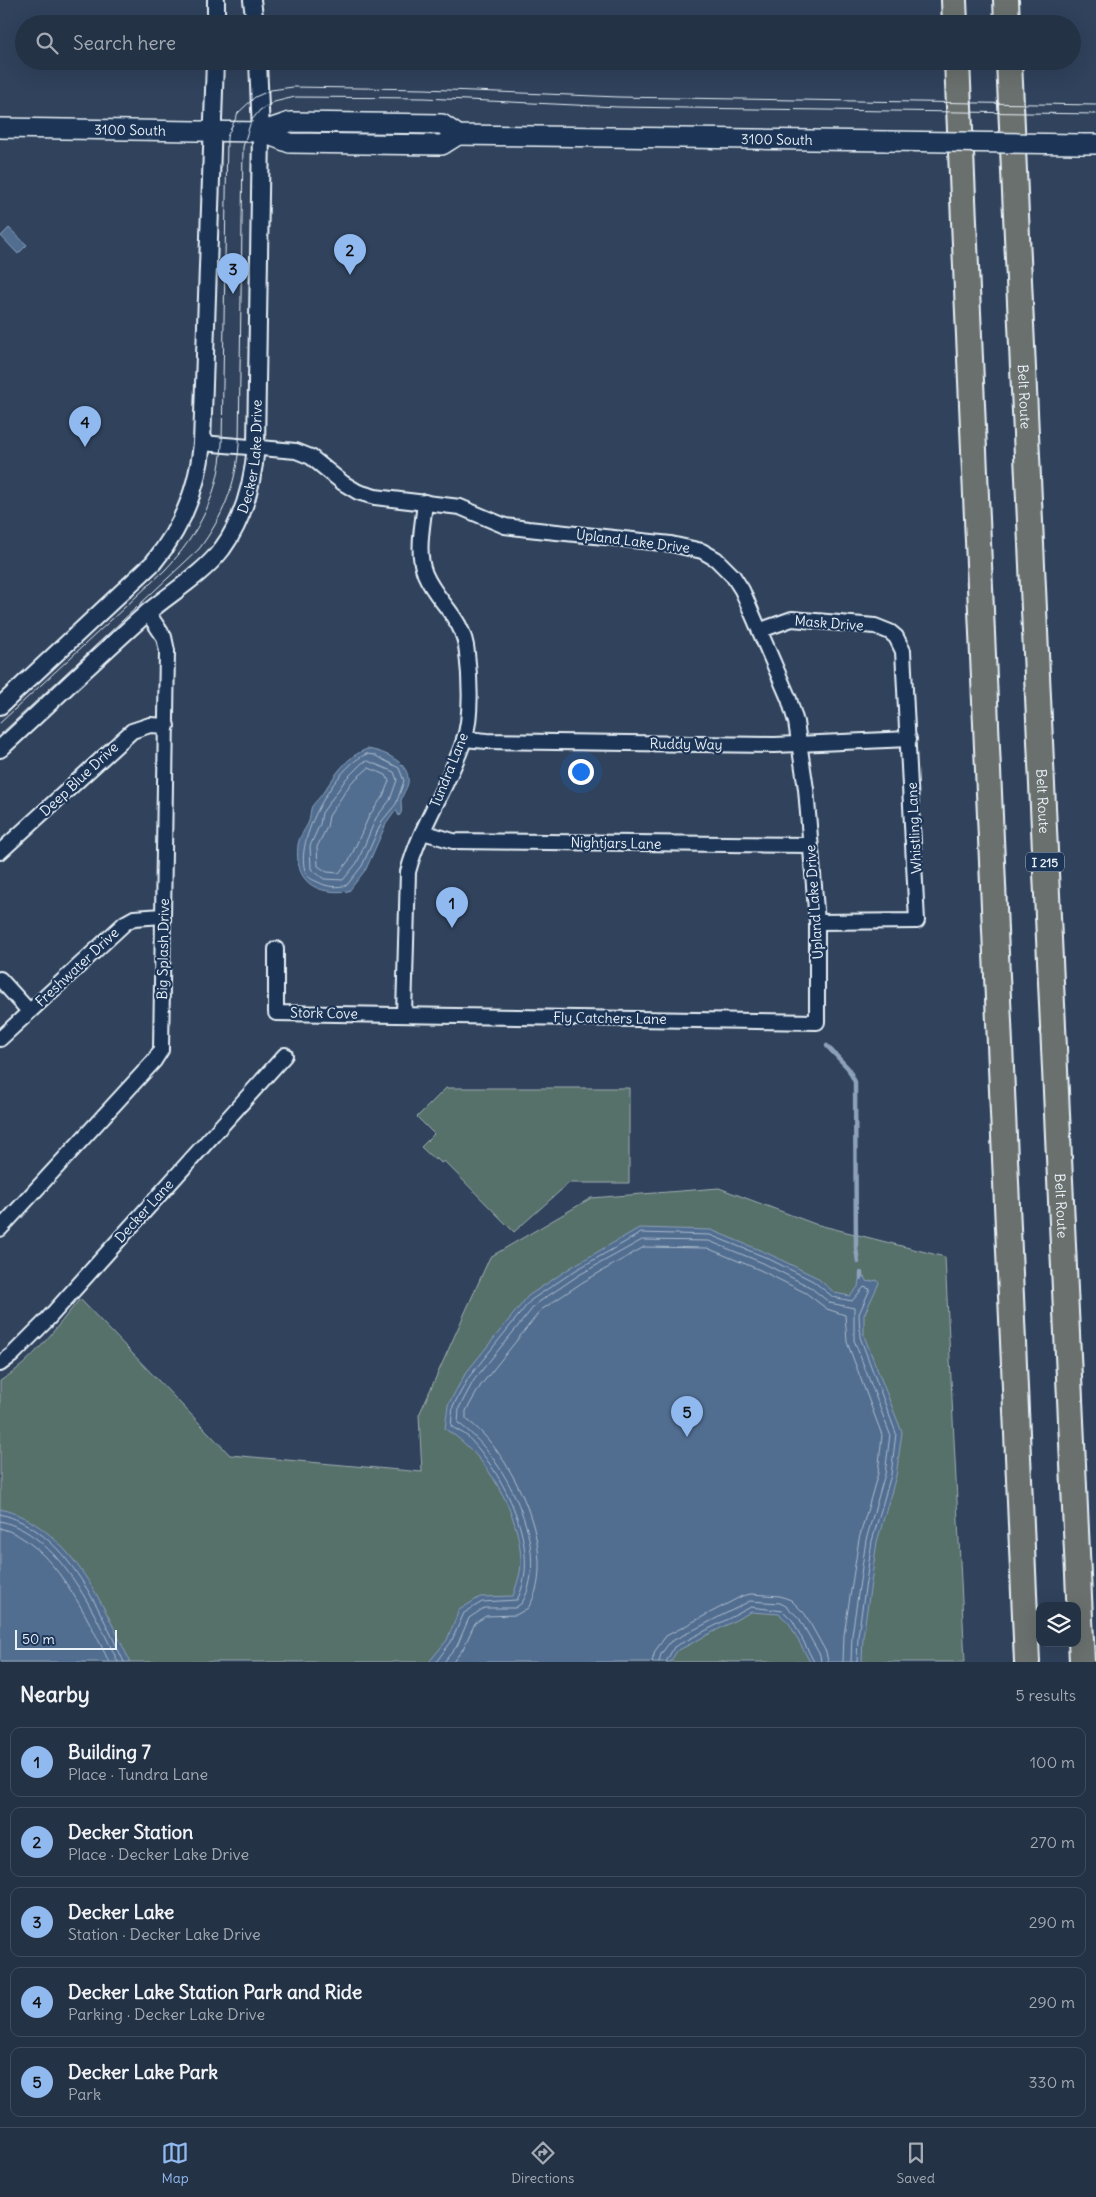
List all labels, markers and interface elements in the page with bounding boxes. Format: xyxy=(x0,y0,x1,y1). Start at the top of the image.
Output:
search box xyxy=(15,15,1081,70)
icon: search xyxy=(33,29,61,57)
text: Search here xyxy=(73,31,176,55)
street label: 3100 South xyxy=(94,120,166,140)
street label: 3100 South xyxy=(741,130,813,149)
pin: 2 xyxy=(334,234,366,275)
pin: 3 xyxy=(217,253,249,294)
street label: Belt Route xyxy=(1014,364,1035,429)
street label: Decker Lake Drive xyxy=(233,399,266,516)
pin: 4 xyxy=(69,406,101,447)
street label: Upland Lake Drive xyxy=(575,525,691,557)
street label: Mask Drive xyxy=(794,612,864,634)
street label: Tundra Lane xyxy=(426,730,472,810)
street label: Ruddy Way xyxy=(649,734,723,754)
street label: Deep Blue Drive xyxy=(36,738,122,820)
your location xyxy=(568,759,594,785)
street label: Belt Route xyxy=(1032,768,1053,834)
street label: Whistling Lane xyxy=(903,782,925,874)
street label: Nightjars Lane xyxy=(570,833,662,853)
street label: Upland Lake Drive xyxy=(801,844,827,960)
road number: I 215 xyxy=(1026,852,1064,872)
pin: 1 xyxy=(436,887,468,928)
street label: Big Splash Drive xyxy=(153,898,173,1000)
street label: Freshwater Drive xyxy=(31,924,123,1010)
street label: Stork Cove xyxy=(290,1003,358,1023)
street label: Fly Catchers Lane xyxy=(553,1008,667,1028)
street label: Belt Route xyxy=(1051,1173,1072,1239)
street label: Decker Lane xyxy=(111,1175,177,1247)
pin: 5 xyxy=(671,1396,703,1437)
map controls xyxy=(1036,1602,1081,1647)
button: layers xyxy=(1036,1602,1081,1647)
scale bar xyxy=(15,1627,118,1650)
text: 50 m xyxy=(22,1630,55,1648)
text: Nearby xyxy=(20,1681,90,1708)
text: 5 results xyxy=(1015,1685,1076,1705)
text: Building 7 xyxy=(68,1740,151,1764)
text: 1 xyxy=(34,1752,40,1772)
text: 100 m xyxy=(1030,1752,1075,1772)
text: Place · Tundra Lane xyxy=(68,1764,208,1784)
text: Decker Station xyxy=(68,1820,193,1844)
text: 2 xyxy=(33,1832,41,1852)
text: 270 m xyxy=(1030,1832,1075,1852)
text: Place · Decker Lake Drive xyxy=(68,1844,249,1864)
text: Decker Lake xyxy=(68,1900,174,1924)
text: 3 xyxy=(32,1912,42,1932)
text: 290 m xyxy=(1029,1912,1075,1932)
text: Station · Decker Lake Drive xyxy=(68,1924,261,1944)
text: Decker Lake Station Park and Ride xyxy=(68,1980,362,2004)
text: 4 xyxy=(32,1992,42,2012)
text: 290 m xyxy=(1029,1992,1075,2012)
text: Parking · Decker Lake Drive xyxy=(68,2004,265,2024)
text: Decker Lake Park xyxy=(68,2060,218,2084)
text: 5 xyxy=(32,2072,42,2092)
text: 330 m xyxy=(1028,2072,1075,2092)
text: Park xyxy=(68,2084,101,2104)
tab: Map xyxy=(161,2139,189,2187)
tab: Directions xyxy=(511,2139,574,2187)
tab: Saved xyxy=(897,2139,935,2187)

